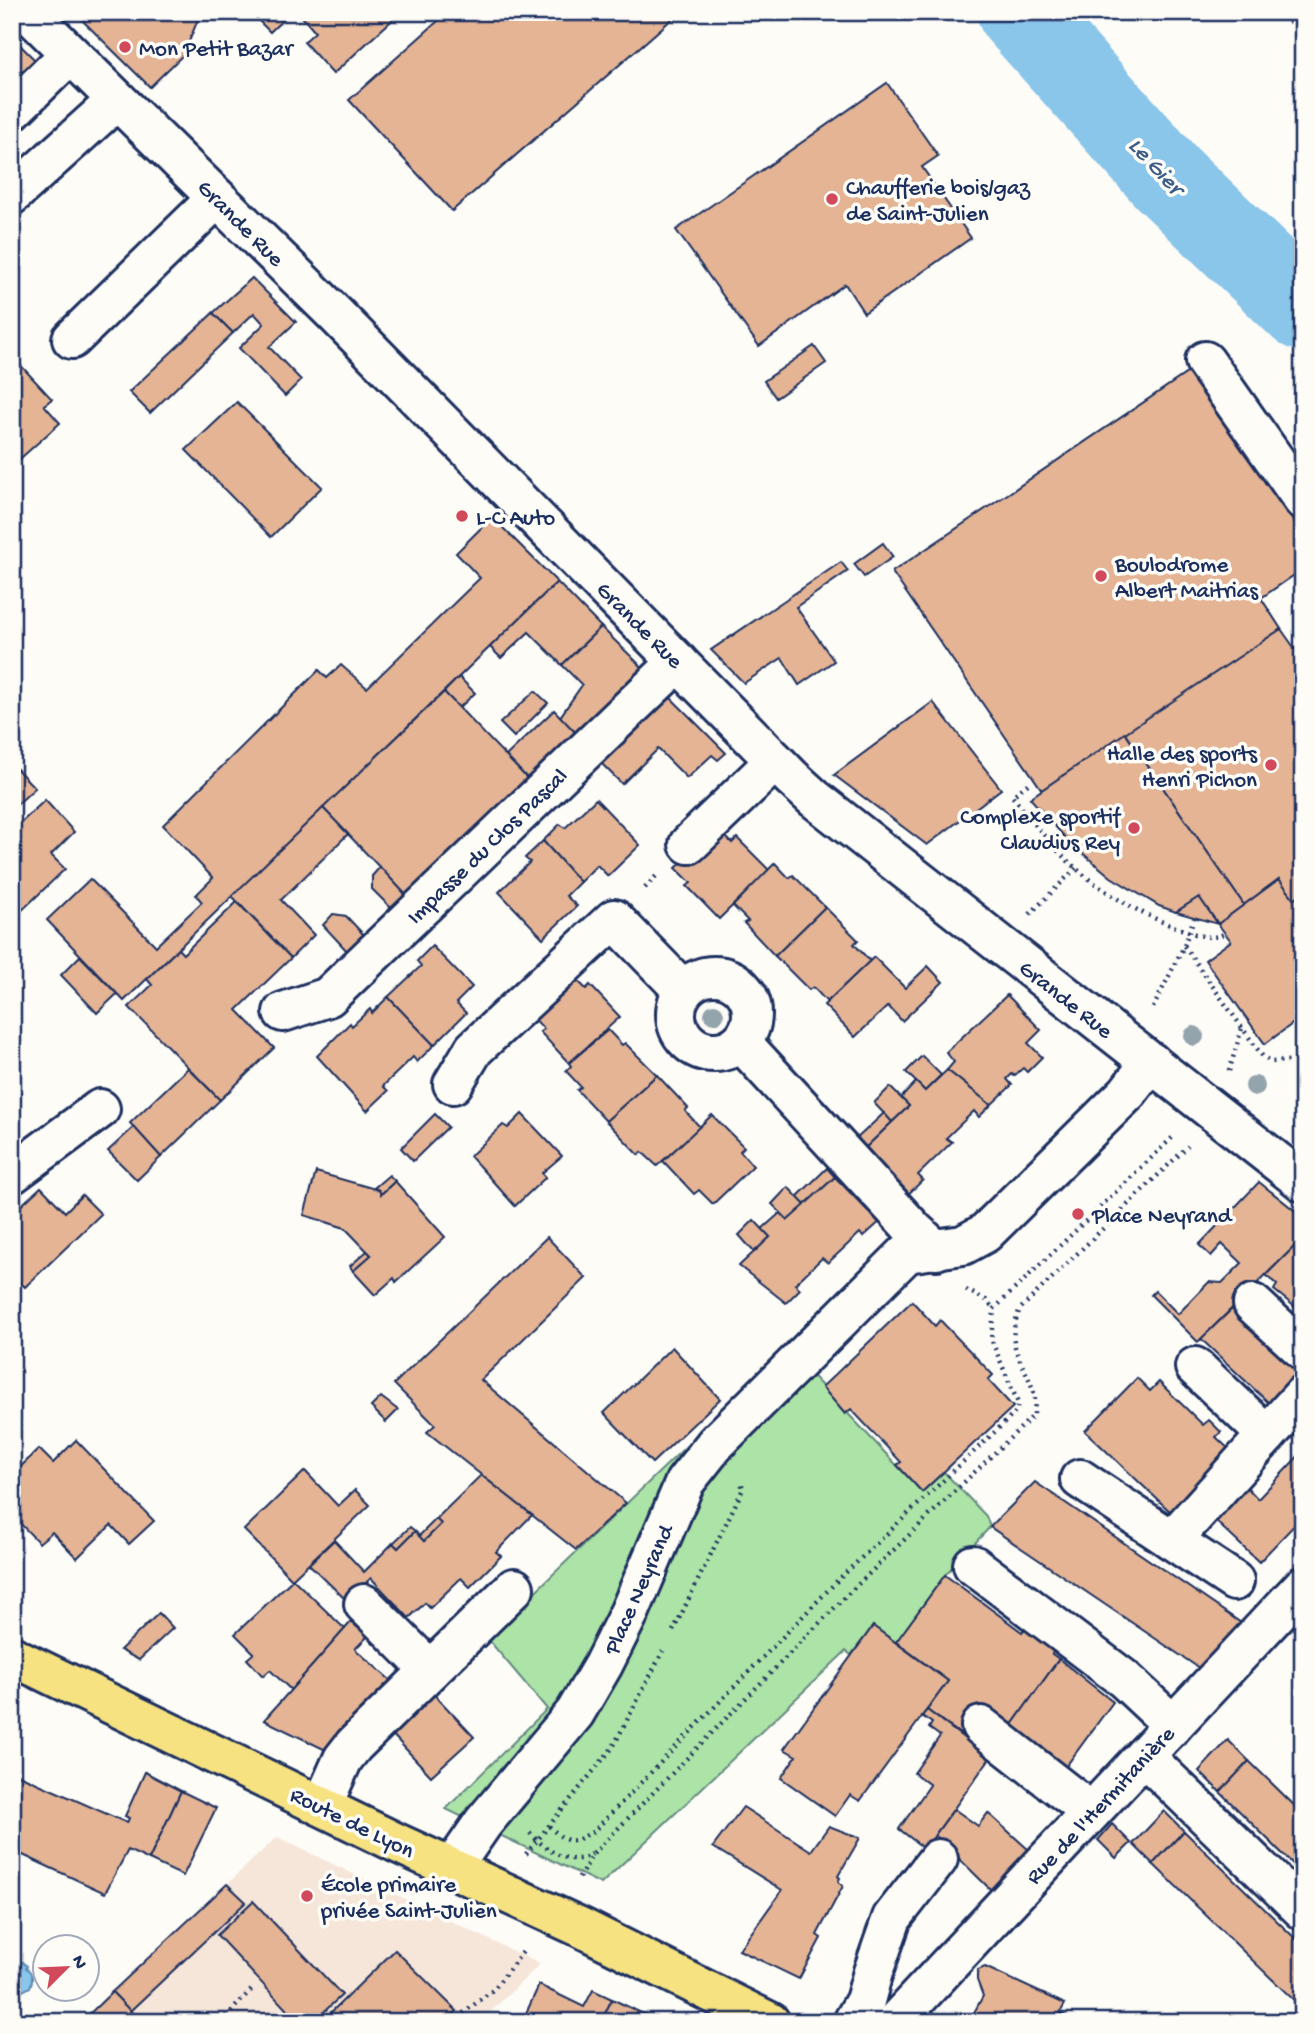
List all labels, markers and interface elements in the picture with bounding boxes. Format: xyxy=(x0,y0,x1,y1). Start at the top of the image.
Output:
place label: Mon Petit Bazar xyxy=(139,37,294,64)
marker: Mon Petit Bazar xyxy=(117,39,133,55)
water label: Le Gier xyxy=(1121,133,1191,205)
street label: Grande Rue xyxy=(190,175,289,274)
place label: Chaufferie bois/gaz de Saint-Julien xyxy=(846,176,1031,229)
marker: Chaufferie bois/gaz de Saint-Julien xyxy=(824,191,840,207)
place label: L-C Auto xyxy=(476,506,555,533)
marker: L-C Auto xyxy=(454,508,470,524)
place label: Boulodrome Albert Maitrias xyxy=(1114,553,1259,606)
marker: Boulodrome Albert Maitrias xyxy=(1093,568,1109,584)
street label: Grande Rue xyxy=(589,577,688,676)
place label: Halle des sports Henri Pichon xyxy=(1107,742,1258,795)
marker: Halle des sports Henri Pichon xyxy=(1263,757,1279,773)
street label: Impasse du Clos Pascal xyxy=(402,764,574,931)
place label: Complexe sportif Claudius Rey xyxy=(960,805,1122,858)
marker: Complexe sportif Claudius Rey xyxy=(1126,820,1142,836)
street label: Grande Rue xyxy=(1012,956,1118,1047)
place label: Place Neyrand xyxy=(1091,1204,1233,1231)
marker: Place Neyrand xyxy=(1070,1206,1086,1222)
street label: Place Neyrand xyxy=(599,1520,681,1660)
street label: Rue de l'Hermitanière xyxy=(1021,1721,1183,1891)
street label: Route de Lyon xyxy=(285,1782,418,1866)
place label: École primaire privée Saint-Julien xyxy=(320,1873,497,1926)
marker: École primaire privée Saint-Julien xyxy=(299,1888,315,1904)
north arrow xyxy=(32,1932,102,2002)
text: N xyxy=(65,1952,91,1973)

